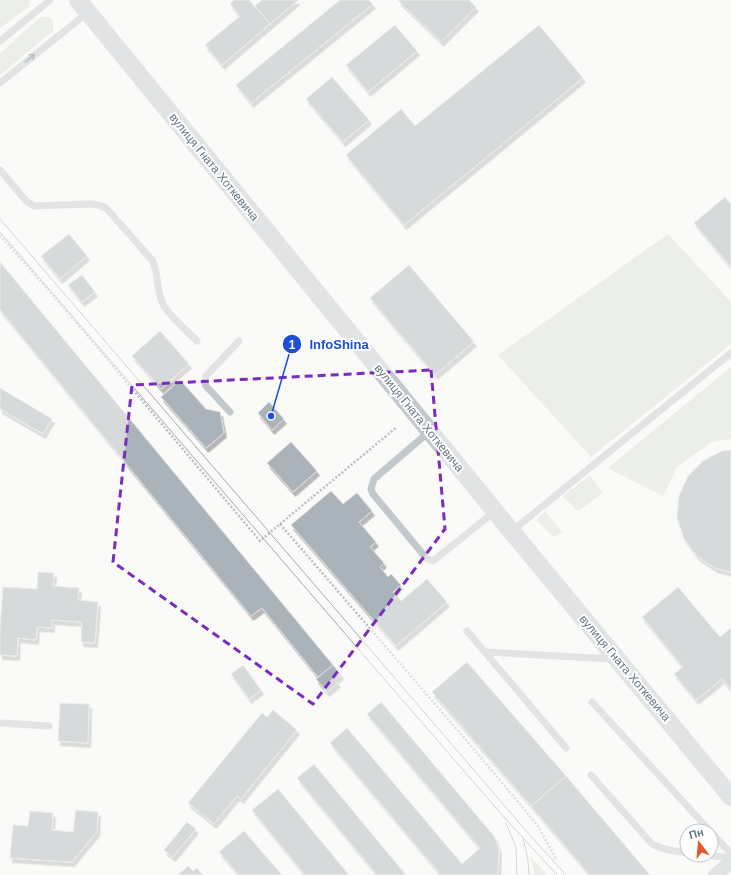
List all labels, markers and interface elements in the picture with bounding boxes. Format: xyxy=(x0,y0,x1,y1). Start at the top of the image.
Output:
one-way arrow xyxy=(25,54,36,63)
street label: вулиця Гната Хоткевича xyxy=(166,110,262,224)
callout: InfoShina xyxy=(282,332,377,357)
text: InfoShina xyxy=(309,337,369,352)
text: 1 xyxy=(289,338,296,352)
street label: вулиця Гната Хоткевича xyxy=(371,361,467,475)
street label: вулиця Гната Хоткевича xyxy=(576,612,674,724)
north arrow xyxy=(679,823,719,863)
text: Пн xyxy=(688,826,705,841)

